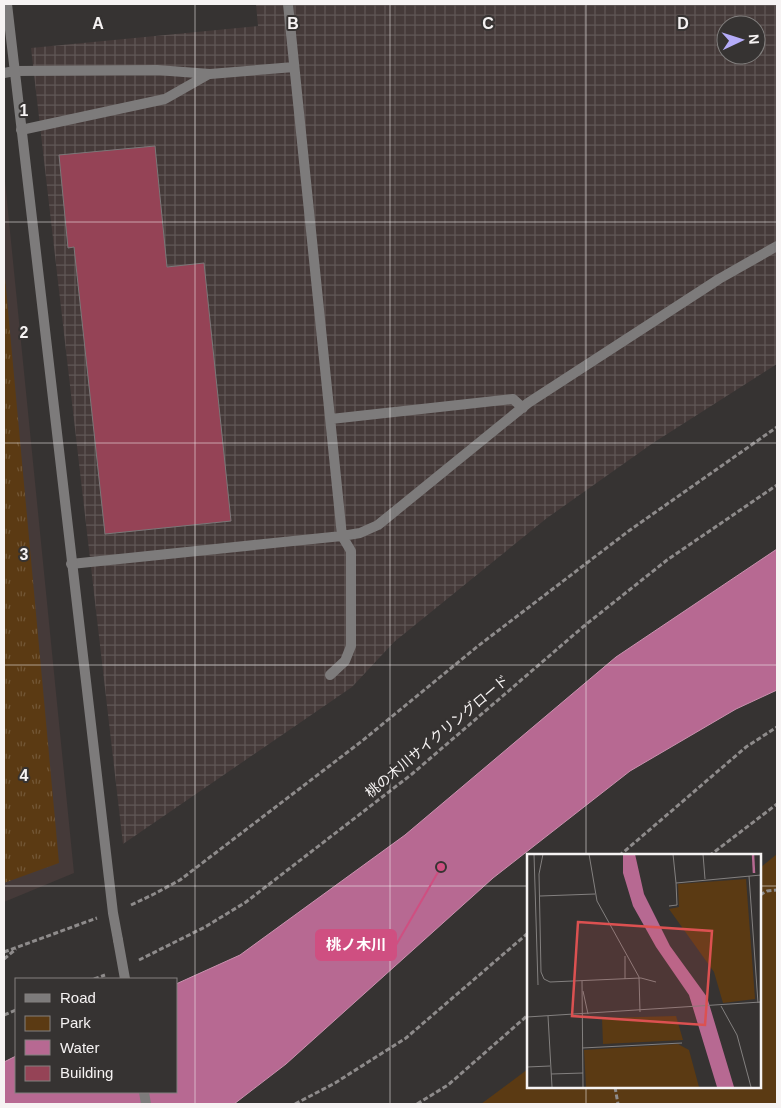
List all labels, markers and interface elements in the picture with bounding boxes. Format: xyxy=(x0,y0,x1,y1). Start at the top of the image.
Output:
text: A xyxy=(92,15,104,32)
text: B xyxy=(287,15,299,32)
text: C xyxy=(482,15,494,32)
text: D xyxy=(677,15,689,32)
north arrow xyxy=(716,15,766,65)
text: N xyxy=(746,33,762,45)
text: 1 xyxy=(20,102,29,119)
text: 2 xyxy=(20,324,29,341)
text: 3 xyxy=(20,546,29,563)
street label: 桃の木川サイクリングロード xyxy=(362,671,512,801)
text: 4 xyxy=(20,767,29,784)
inset map xyxy=(527,854,761,1088)
callout: 桃ノ木川 xyxy=(316,930,396,960)
text: 桃ノ木川 xyxy=(326,936,386,953)
legend xyxy=(15,978,178,1093)
text: Road xyxy=(60,989,96,1006)
text: Park xyxy=(60,1014,91,1031)
text: Water xyxy=(60,1039,99,1056)
text: Building xyxy=(60,1064,113,1081)

